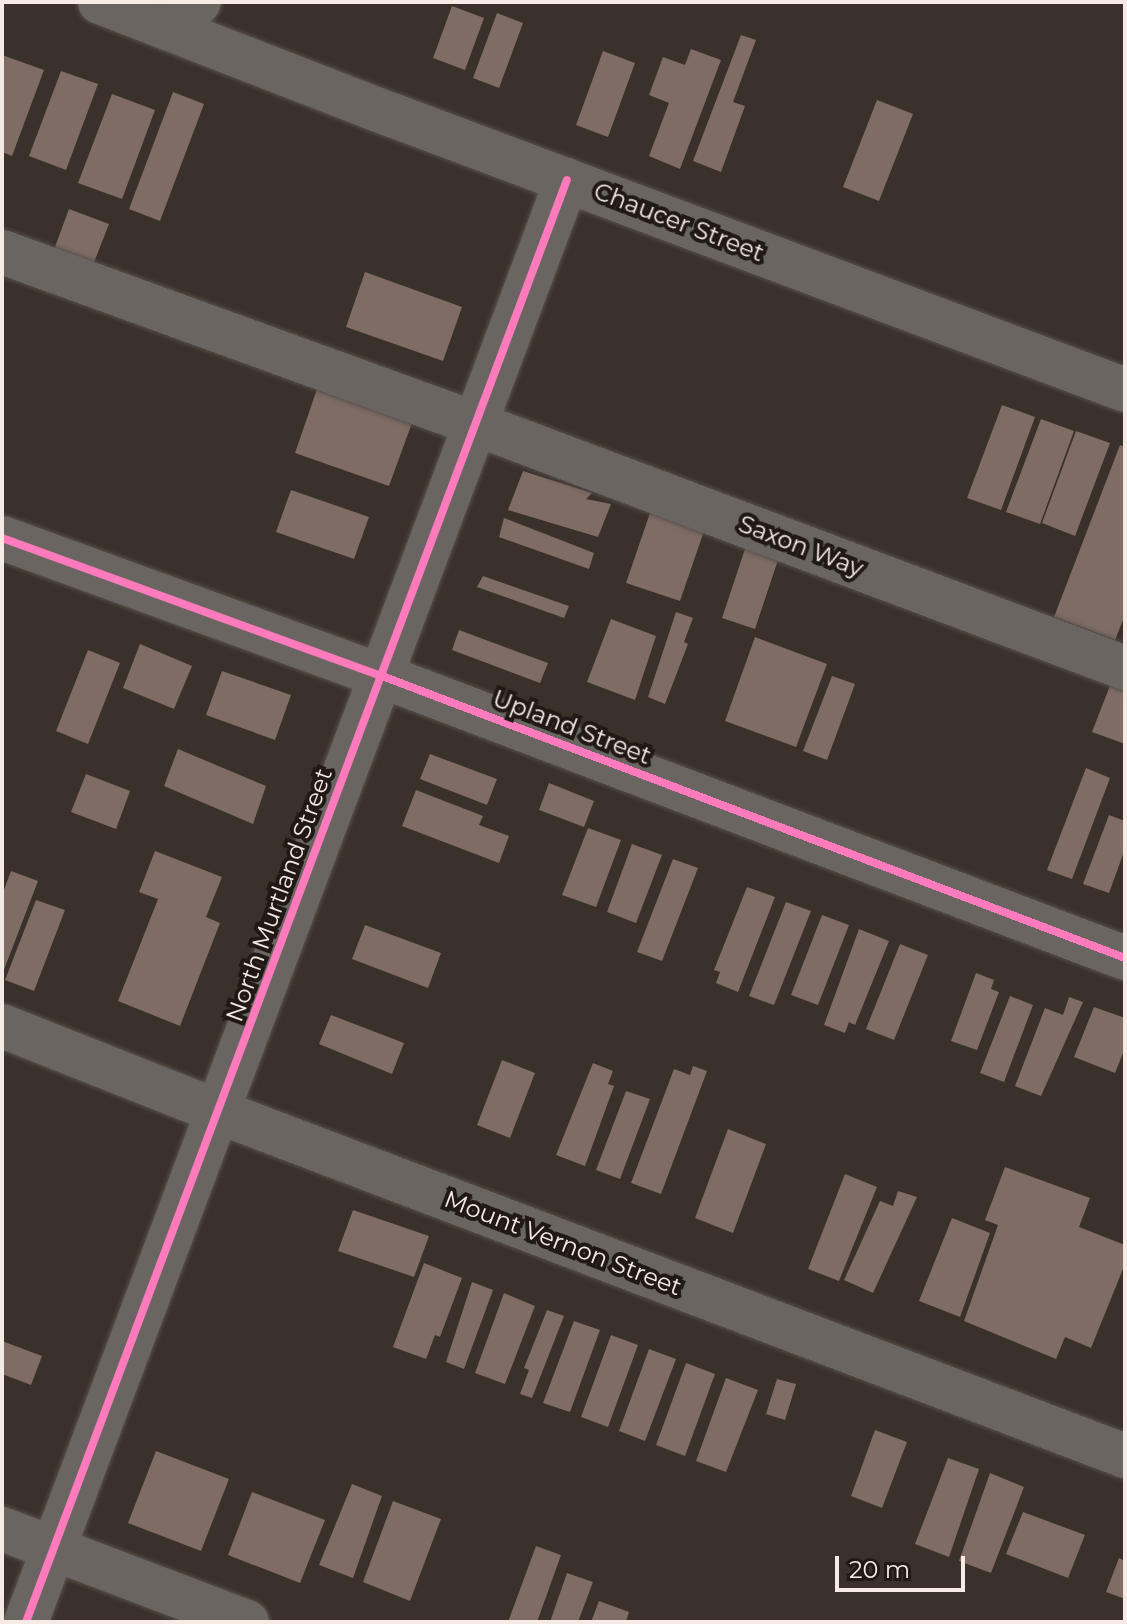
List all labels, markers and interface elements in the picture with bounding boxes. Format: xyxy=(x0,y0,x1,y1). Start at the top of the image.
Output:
street label: Chaucer Street xyxy=(590,176,768,268)
street label: Saxon Way xyxy=(735,509,867,583)
street label: Upland Street xyxy=(489,684,655,770)
street label: North Murtland Street xyxy=(220,764,338,1026)
street label: Mount Vernon Street xyxy=(440,1184,686,1302)
scale bar xyxy=(839,1540,969,1590)
text: 20 m xyxy=(849,1555,910,1584)

